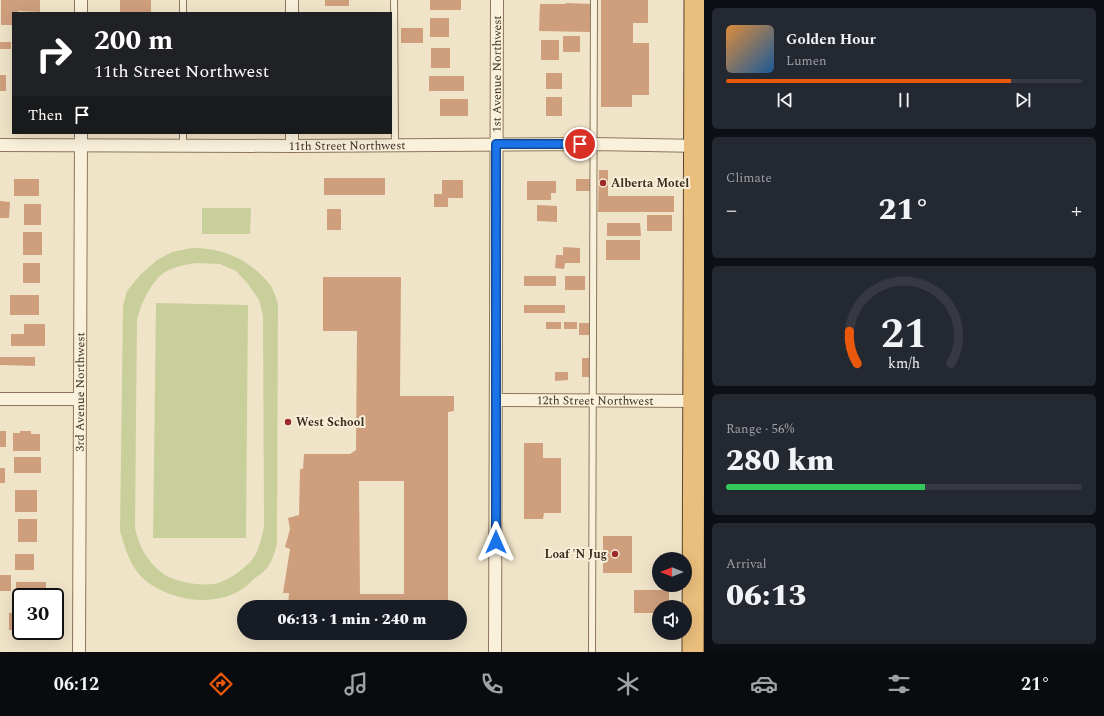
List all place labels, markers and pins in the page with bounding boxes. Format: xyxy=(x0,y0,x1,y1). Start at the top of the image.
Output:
pin xyxy=(563,127,597,161)
place label: Alberta Motel xyxy=(611,174,689,193)
marker: Alberta Motel xyxy=(598,178,608,188)
place label: West School xyxy=(296,413,364,432)
marker: West School xyxy=(283,417,293,427)
place label: Loaf 'N Jug xyxy=(545,545,607,564)
marker: Loaf 'N Jug xyxy=(610,549,620,559)

